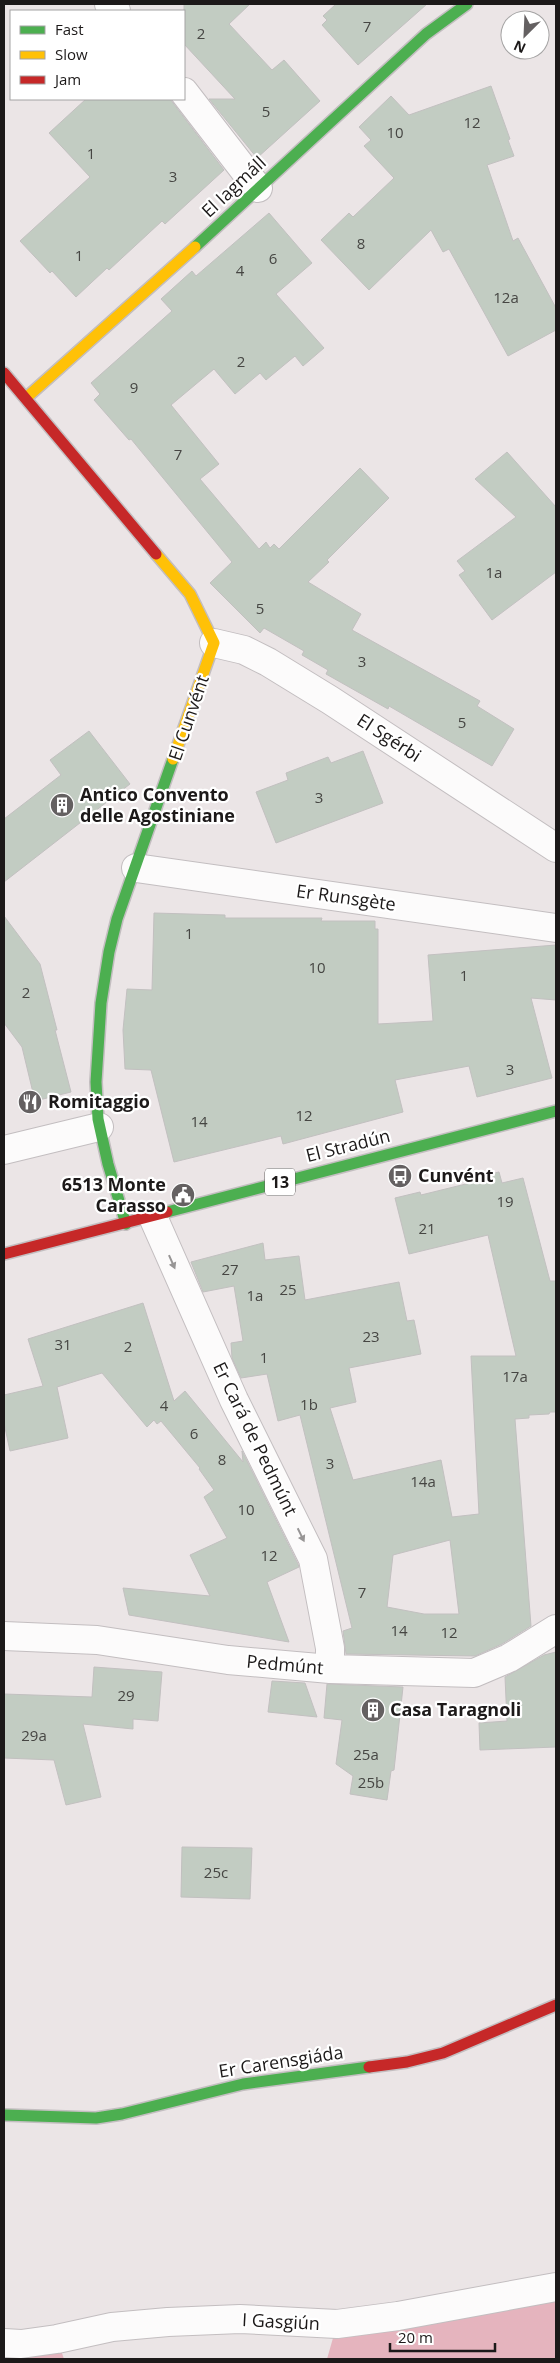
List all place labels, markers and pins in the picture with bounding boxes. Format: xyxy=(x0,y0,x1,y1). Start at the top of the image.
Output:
place label: Antico Convento delle Agostiniane xyxy=(80,782,235,827)
building icon: Antico Convento delle Agostiniane xyxy=(49,792,75,818)
restaurant icon: Romitaggio xyxy=(17,1089,43,1115)
place label: Romitaggio xyxy=(48,1089,150,1113)
bus stop icon: Cunvént xyxy=(387,1163,413,1189)
place label: Cunvént xyxy=(418,1163,494,1187)
place label: 6513 Monte Carasso xyxy=(62,1172,166,1217)
public building icon: 6513 Monte Carasso xyxy=(170,1182,196,1208)
building icon: Casa Taragnoli xyxy=(360,1697,386,1723)
place label: Casa Taragnoli xyxy=(390,1697,521,1721)

